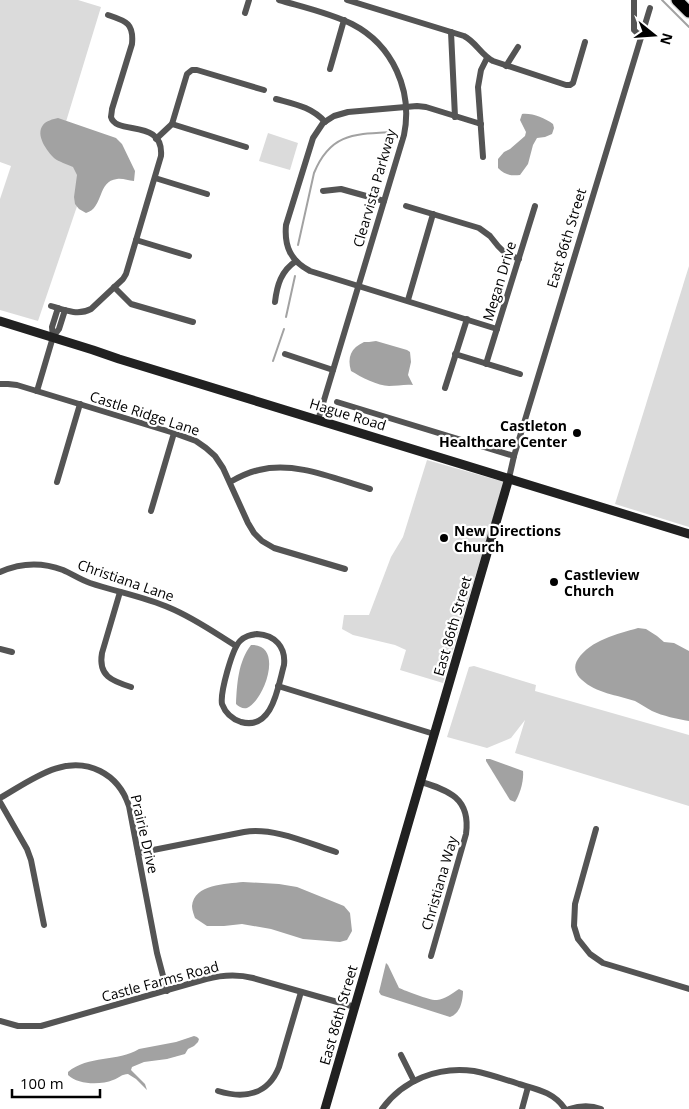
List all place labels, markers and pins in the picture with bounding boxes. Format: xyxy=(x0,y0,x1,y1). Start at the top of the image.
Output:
place label: Castleton Healthcare Center xyxy=(439,416,568,451)
marker: Castleton Healthcare Center xyxy=(571,427,583,439)
place label: New Directions Church xyxy=(454,521,561,556)
marker: New Directions Church xyxy=(438,532,450,544)
place label: Castleview Church xyxy=(564,565,639,600)
marker: Castleview Church xyxy=(548,576,560,588)

